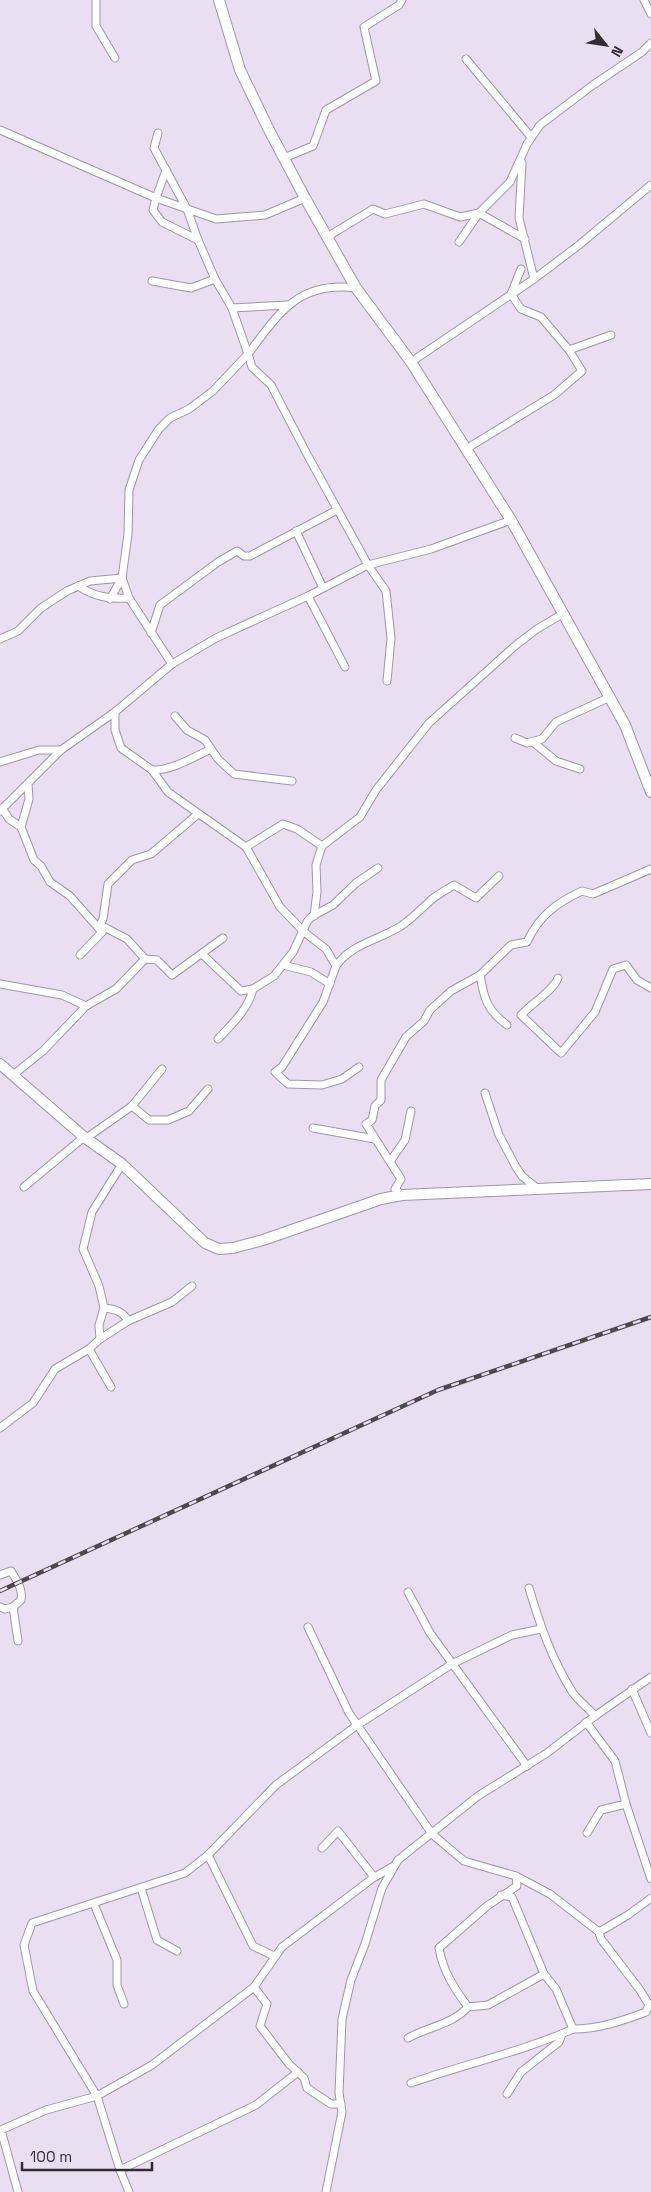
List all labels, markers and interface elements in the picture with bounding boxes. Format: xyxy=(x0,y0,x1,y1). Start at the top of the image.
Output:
north arrow xyxy=(581,20,631,70)
text: N xyxy=(607,43,627,60)
scale bar xyxy=(22,2140,152,2172)
text: 100 m xyxy=(30,2147,72,2166)

